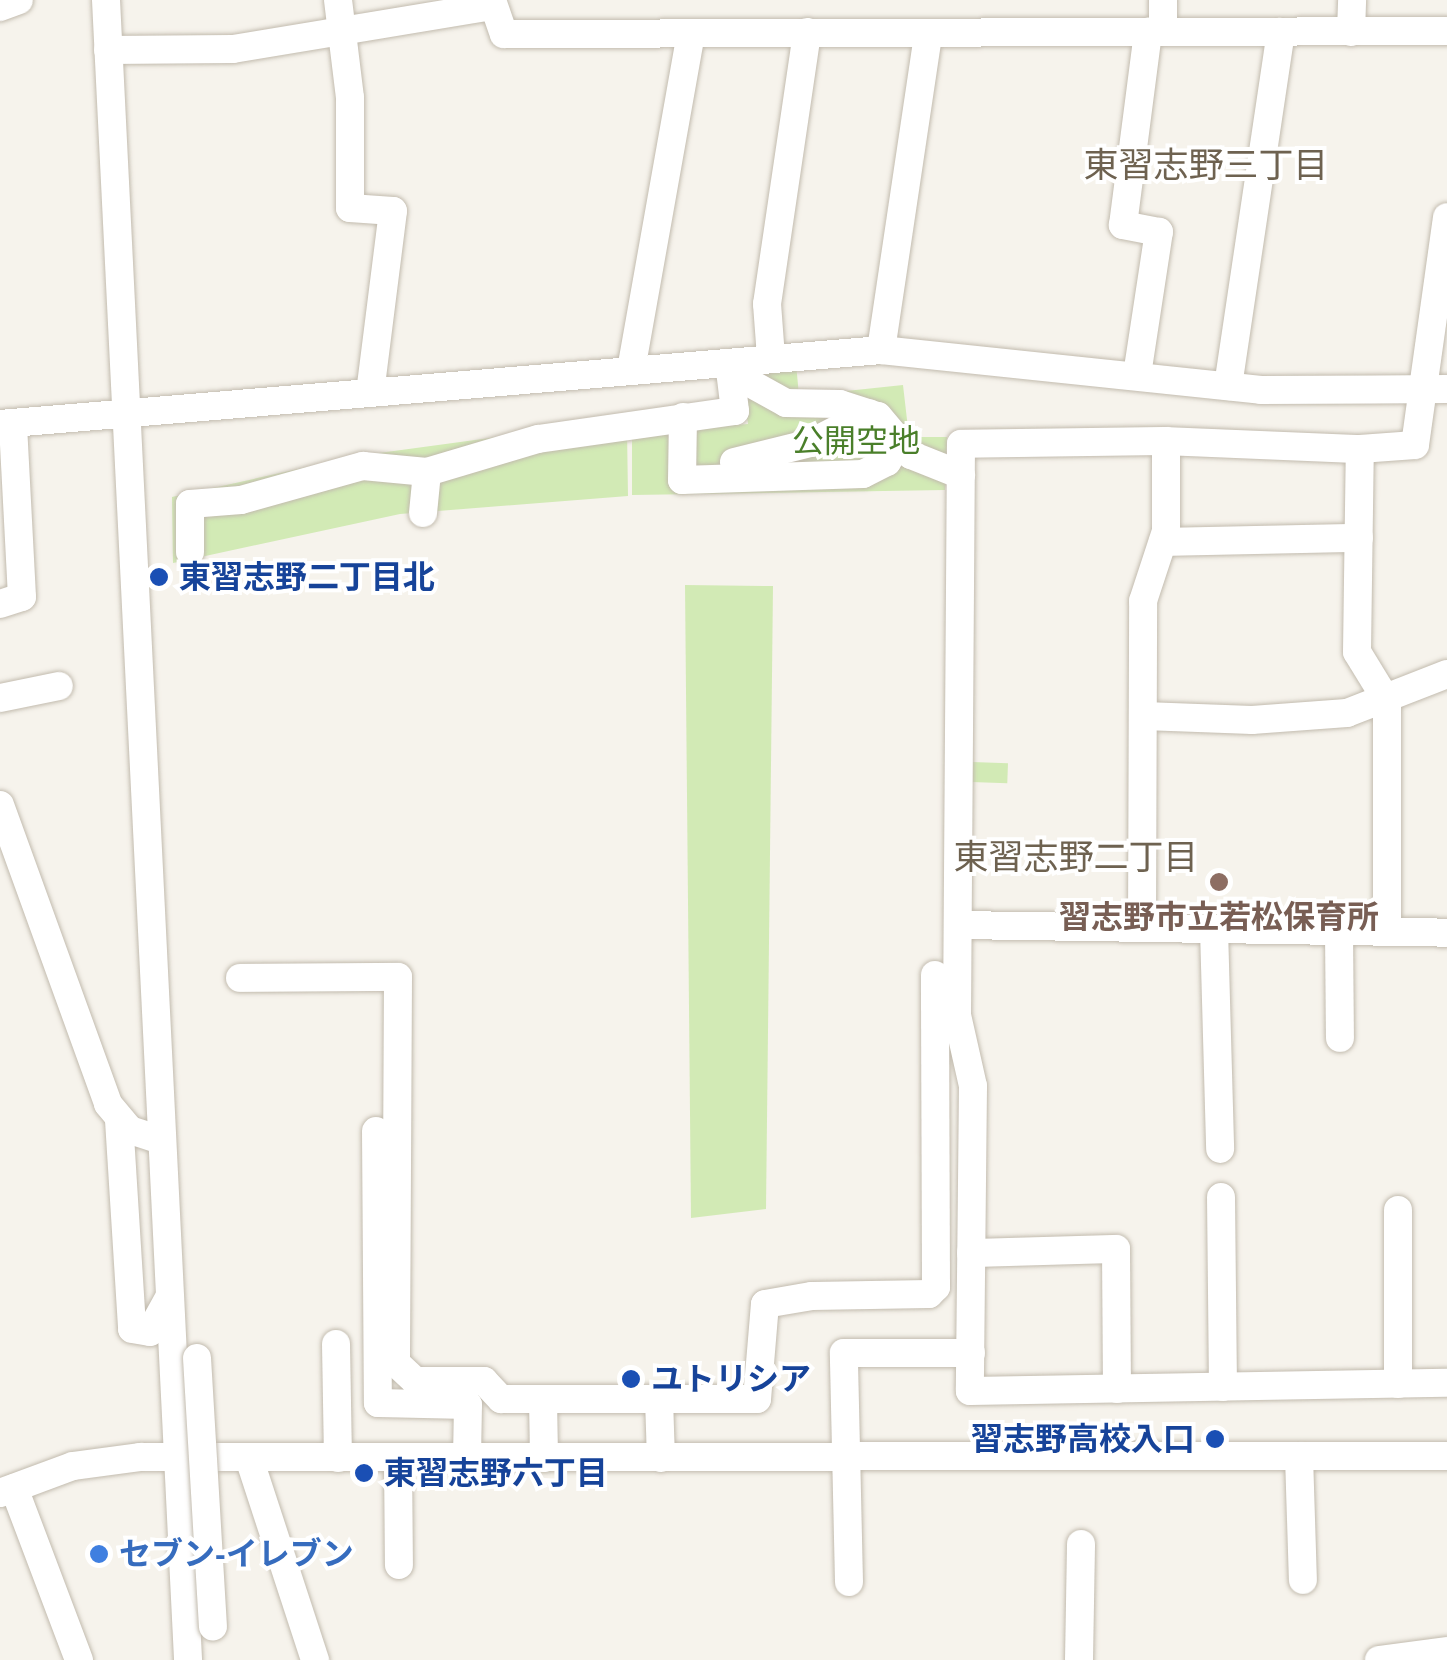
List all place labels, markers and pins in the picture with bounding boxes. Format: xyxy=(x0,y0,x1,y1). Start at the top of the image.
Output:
place label: 東習志野二丁目北 xyxy=(179,558,435,596)
marker: 東習志野二丁目北 xyxy=(148,566,170,588)
marker: 習志野市立若松保育所 xyxy=(1208,871,1230,893)
place label: 習志野市立若松保育所 xyxy=(1059,898,1379,936)
place label: ユトリシア xyxy=(651,1360,811,1398)
marker: ユトリシア xyxy=(620,1368,642,1390)
place label: 習志野高校入口 xyxy=(971,1420,1195,1458)
marker: 習志野高校入口 xyxy=(1204,1428,1226,1450)
place label: 東習志野六丁目 xyxy=(384,1454,608,1492)
marker: 東習志野六丁目 xyxy=(353,1462,375,1484)
place label: セブン-イレブン xyxy=(119,1535,354,1573)
marker: セブン-イレブン xyxy=(88,1543,110,1565)

